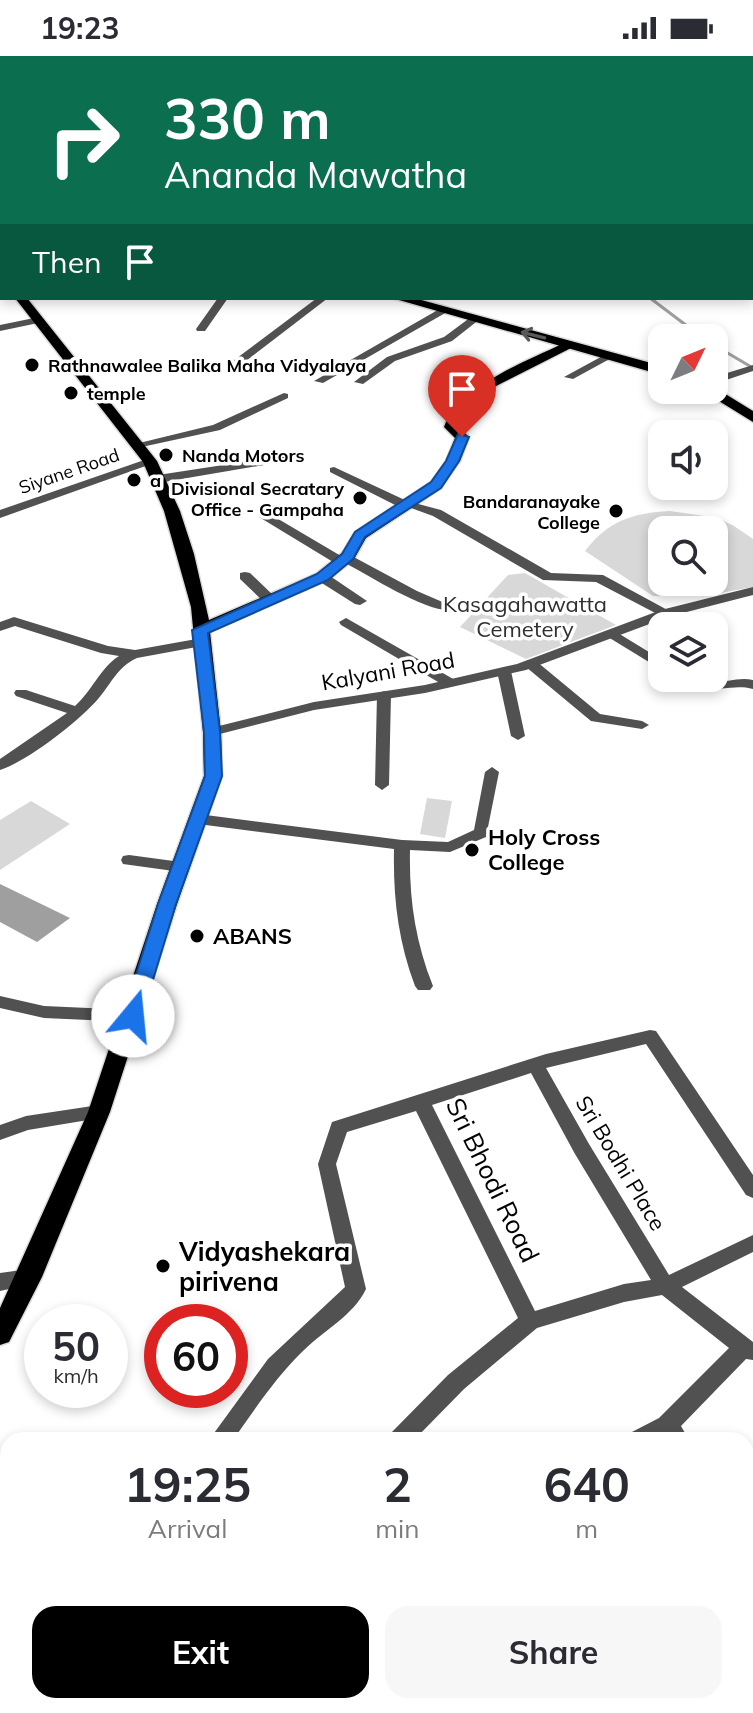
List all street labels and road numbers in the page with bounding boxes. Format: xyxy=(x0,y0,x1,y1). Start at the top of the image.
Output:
street label: Siyane Road xyxy=(16,443,122,499)
street label: Kalyani Road xyxy=(319,646,457,696)
street label: Sri Bodhi Place xyxy=(570,1090,672,1236)
street label: Sri Bhodi Road xyxy=(439,1092,547,1268)

